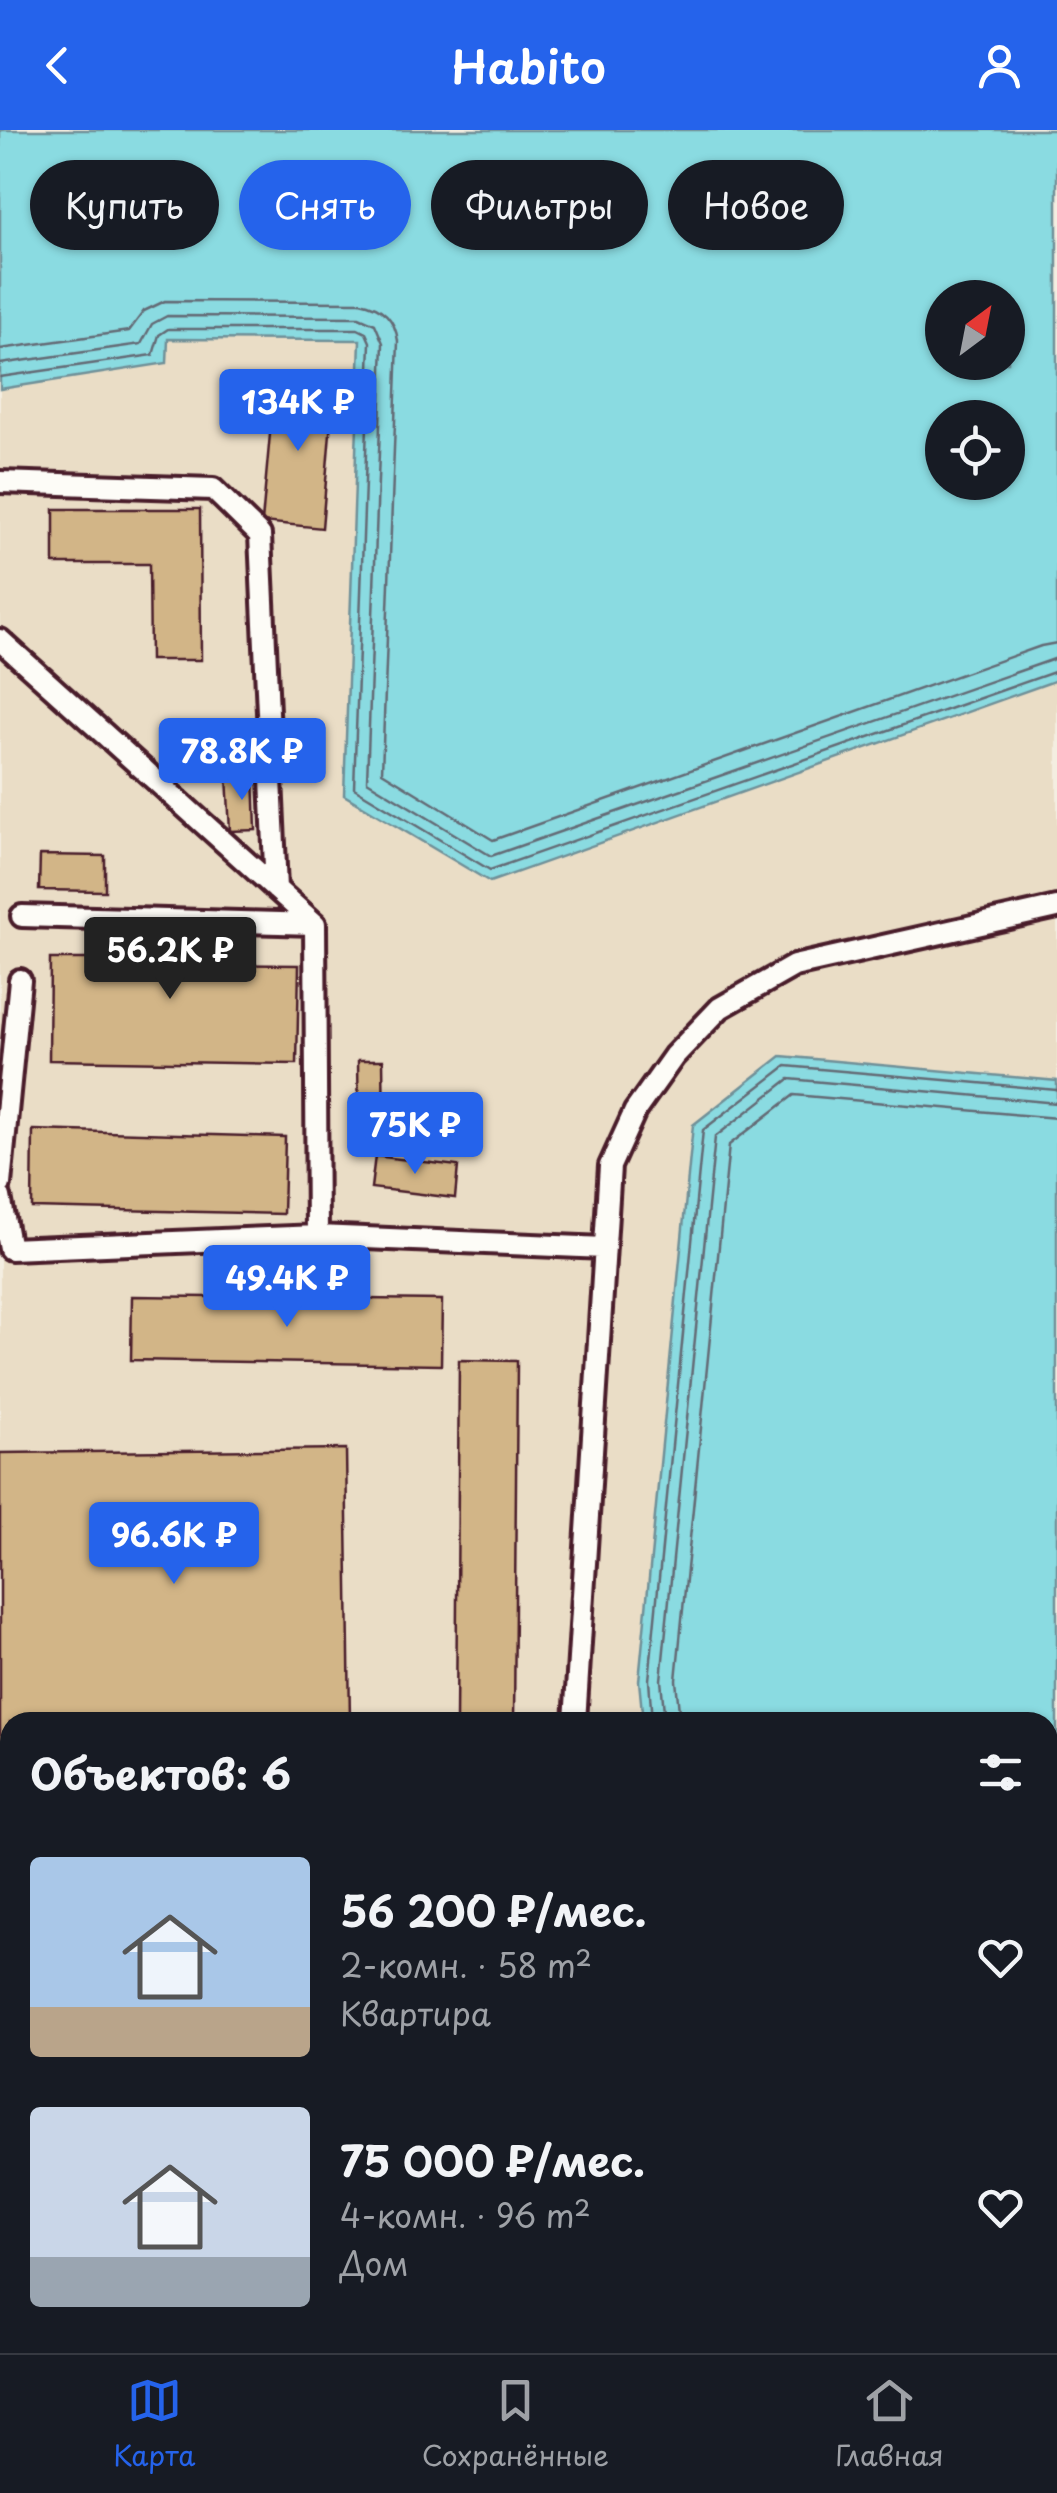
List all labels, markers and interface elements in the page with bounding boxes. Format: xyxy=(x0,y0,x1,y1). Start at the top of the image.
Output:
text: Habito xyxy=(451,31,606,99)
icon: back xyxy=(30,38,85,93)
icon: person xyxy=(972,38,1027,93)
chip: Купить xyxy=(30,160,219,250)
chip: Снять xyxy=(239,160,411,250)
chip: Фильтры xyxy=(431,160,648,250)
chip: Новое xyxy=(668,160,844,250)
north arrow xyxy=(925,280,1025,380)
map controls xyxy=(925,280,1025,500)
pin: 134K ₽ xyxy=(217,369,379,454)
text: 134K ₽ xyxy=(241,377,355,425)
button: locate xyxy=(925,400,1025,500)
pin: 78.8K ₽ xyxy=(150,718,334,803)
text: 78.8K ₽ xyxy=(181,726,303,774)
pin: 56.2K ₽ xyxy=(78,917,262,1002)
text: 56.2K ₽ xyxy=(106,925,234,973)
pin: 75K ₽ xyxy=(345,1092,485,1177)
text: 75K ₽ xyxy=(369,1100,461,1148)
pin: 49.4K ₽ xyxy=(195,1245,379,1330)
text: 49.4K ₽ xyxy=(225,1253,349,1301)
pin: 96.6K ₽ xyxy=(82,1502,266,1587)
text: 96.6K ₽ xyxy=(111,1510,237,1558)
text: Объектов: 6 xyxy=(30,1741,291,1804)
icon: filters xyxy=(973,1745,1028,1800)
text: 56 200 ₽/мес. xyxy=(340,1878,647,1941)
icon: home xyxy=(110,1897,230,2017)
icon: heart xyxy=(973,1930,1028,1985)
text: 2-комн. · 58 m² xyxy=(340,1941,592,1989)
text: Квартира xyxy=(340,1989,491,2037)
text: 75 000 ₽/мес. xyxy=(340,2128,645,2191)
icon: home xyxy=(110,2147,230,2267)
icon: heart xyxy=(973,2180,1028,2235)
text: 4-комн. · 96 m² xyxy=(340,2191,591,2239)
text: Дом xyxy=(340,2239,409,2287)
tab: Карта xyxy=(113,2373,195,2476)
tab: Сохранённые xyxy=(422,2373,609,2476)
tab: Главная xyxy=(835,2373,944,2476)

